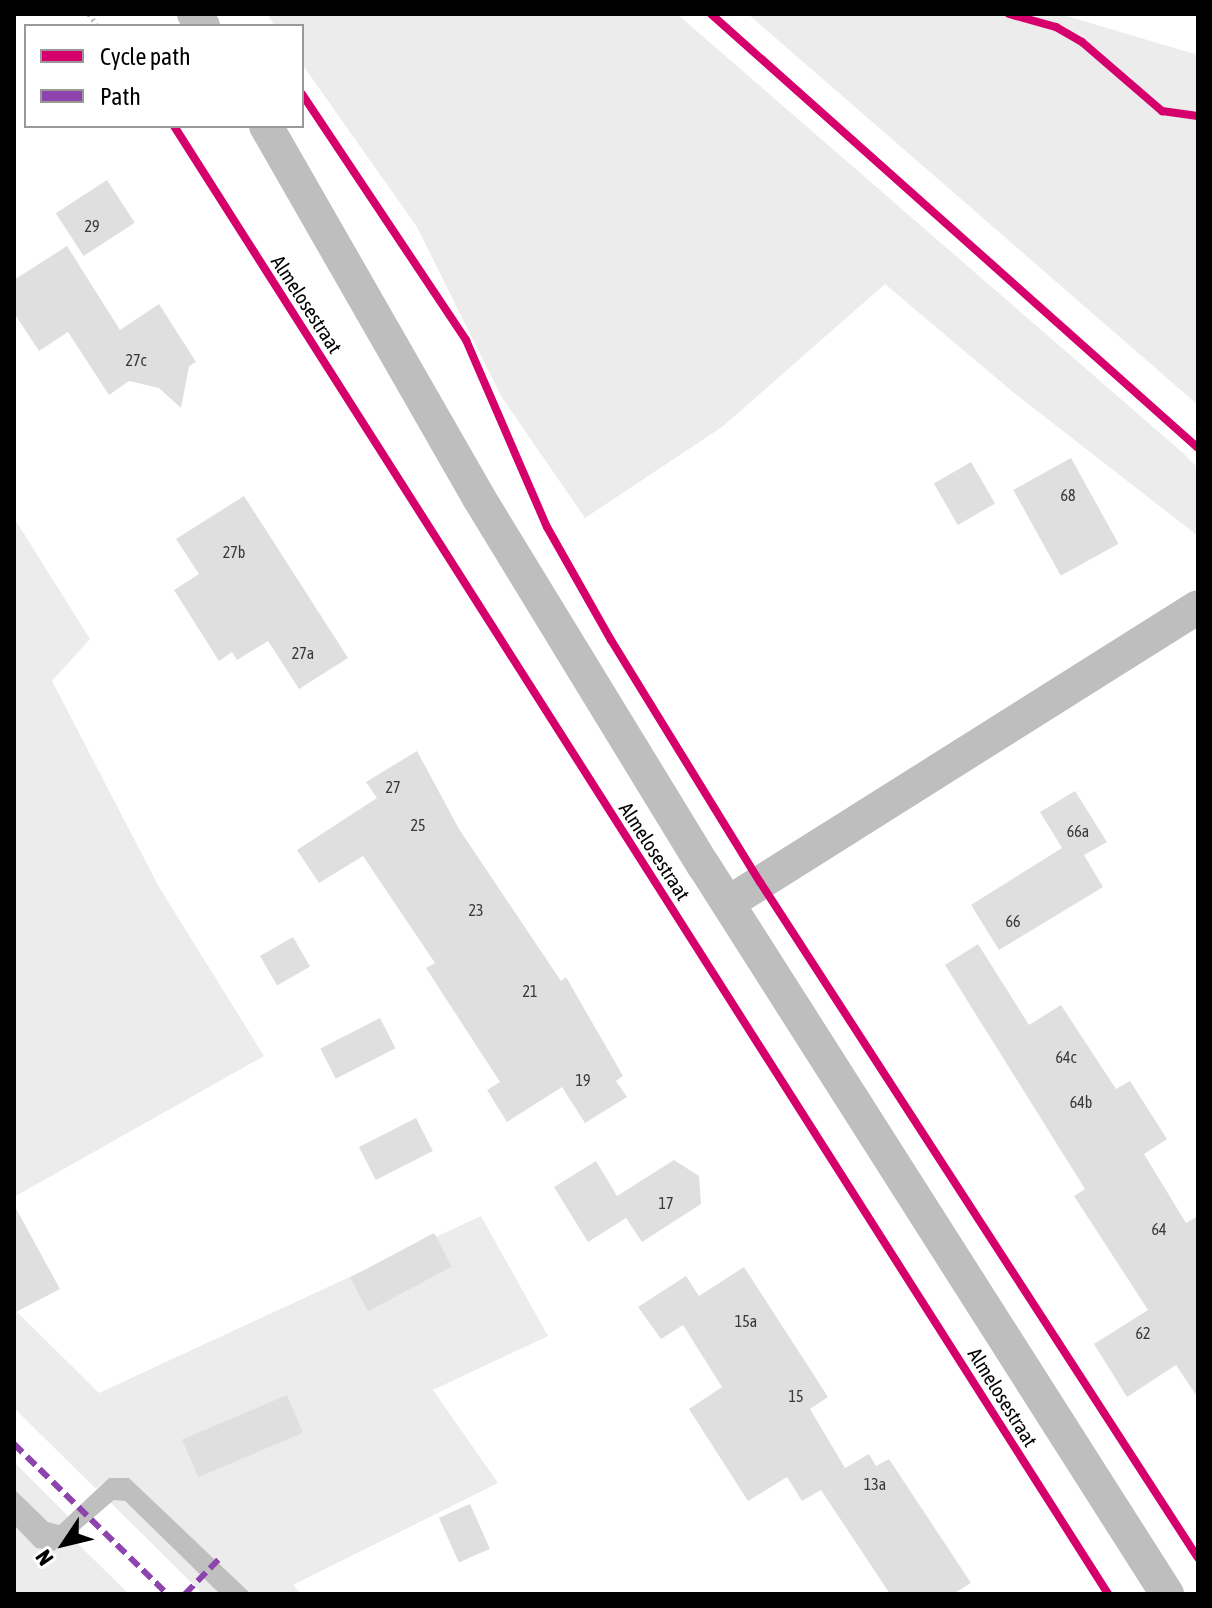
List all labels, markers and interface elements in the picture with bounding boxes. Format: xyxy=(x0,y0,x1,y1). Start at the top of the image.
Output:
legend xyxy=(24,24,304,128)
text: Cycle path xyxy=(100,43,191,70)
text: Path xyxy=(100,83,141,110)
house number: 29 xyxy=(84,216,100,236)
street label: Almelosestraat xyxy=(266,251,348,357)
house number: 27c xyxy=(126,350,146,370)
house number: 68 xyxy=(1060,485,1076,505)
house number: 27b xyxy=(223,542,245,562)
house number: 27a xyxy=(292,643,314,663)
house number: 27 xyxy=(385,777,401,797)
street label: Almelosestraat xyxy=(614,798,696,904)
house number: 25 xyxy=(410,815,426,835)
house number: 66a xyxy=(1067,821,1089,841)
house number: 23 xyxy=(468,900,484,920)
house number: 66 xyxy=(1005,911,1021,931)
house number: 21 xyxy=(522,981,538,1001)
house number: 64c xyxy=(1056,1047,1076,1067)
house number: 19 xyxy=(575,1070,591,1090)
house number: 64b xyxy=(1070,1092,1092,1112)
house number: 17 xyxy=(658,1193,674,1213)
house number: 64 xyxy=(1151,1219,1167,1239)
house number: 15a xyxy=(735,1311,757,1331)
house number: 62 xyxy=(1135,1323,1151,1343)
street label: Almelosestraat xyxy=(963,1343,1043,1451)
house number: 15 xyxy=(788,1386,804,1406)
house number: 13a xyxy=(864,1474,886,1494)
north arrow xyxy=(24,1504,104,1584)
text: N xyxy=(30,1545,59,1571)

